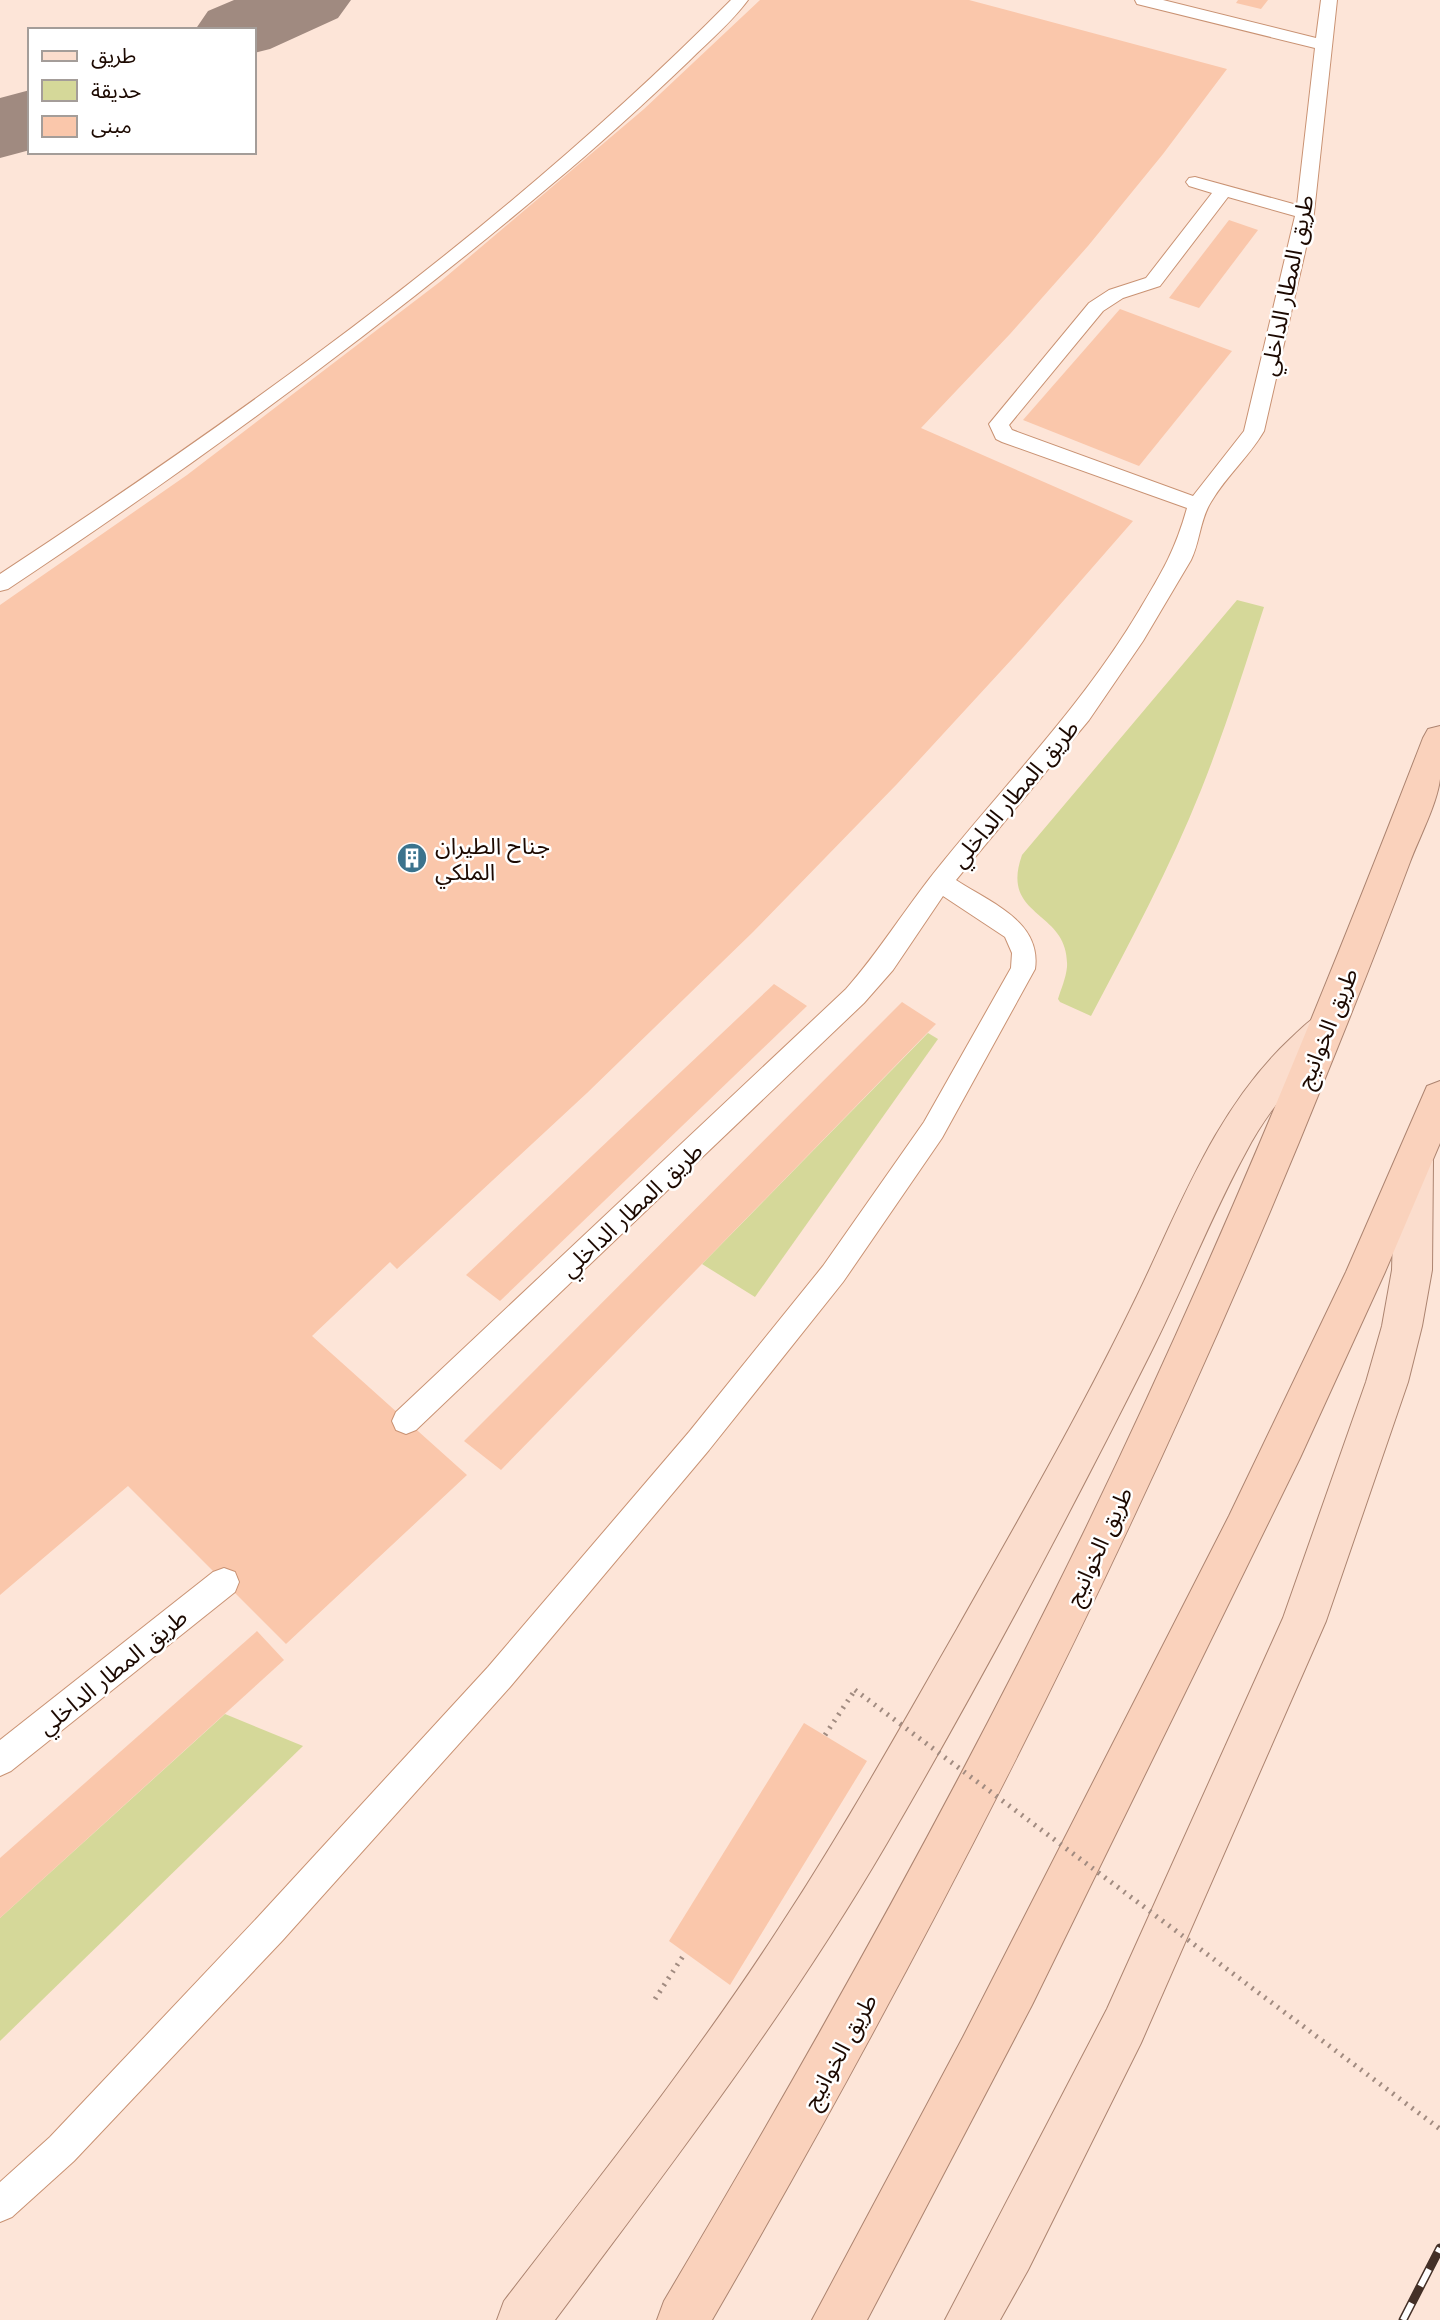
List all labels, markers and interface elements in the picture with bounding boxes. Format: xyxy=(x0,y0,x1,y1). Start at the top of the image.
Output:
legend xyxy=(28,28,256,154)
text: طريق xyxy=(91,41,136,69)
text: حديقة xyxy=(91,76,141,104)
text: مبنى xyxy=(91,111,132,139)
street label: طريق المطار الداخلي xyxy=(1251,192,1323,379)
street label: طريق المطار الداخلي xyxy=(943,712,1087,875)
place label: جناح الطيران الملكي xyxy=(435,829,550,889)
building icon: جناح الطيران الملكي xyxy=(395,841,429,875)
street label: طريق الخوانيج xyxy=(1287,963,1367,1094)
street label: طريق المطار الداخلي xyxy=(553,1135,711,1285)
street label: طريق الخوانيج xyxy=(1057,1481,1141,1611)
street label: طريق المطار الداخلي xyxy=(30,1601,195,1743)
street label: طريق الخوانيج xyxy=(794,1987,886,2116)

